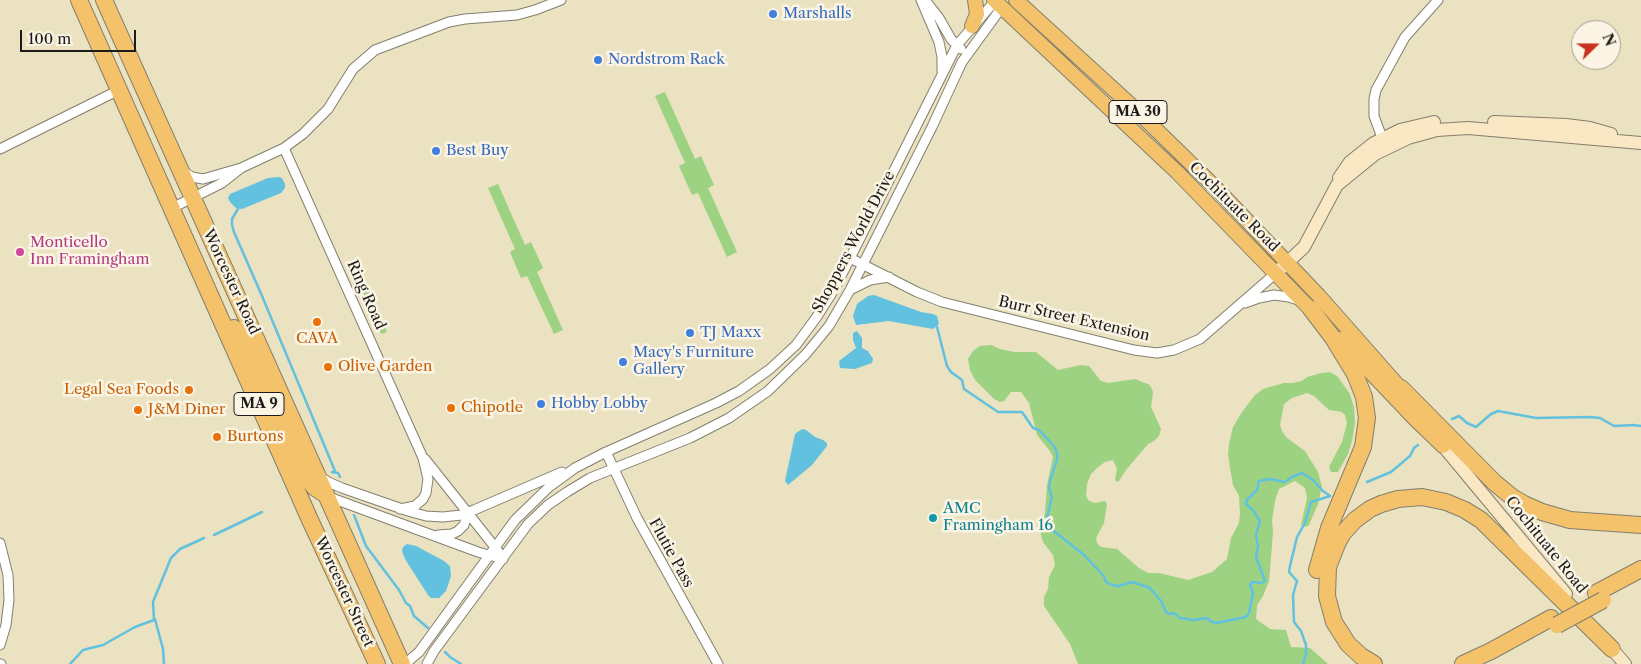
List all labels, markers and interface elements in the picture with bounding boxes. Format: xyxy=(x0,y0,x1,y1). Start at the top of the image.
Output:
place label: Marshalls xyxy=(783,5,852,23)
marker: Marshalls xyxy=(767,8,779,20)
scale bar xyxy=(22,20,139,52)
north arrow xyxy=(1571,20,1621,70)
text: 100 m xyxy=(28,29,71,48)
text: N xyxy=(1598,31,1620,49)
place label: Nordstrom Rack xyxy=(608,51,725,69)
marker: Nordstrom Rack xyxy=(592,54,604,66)
road number: MA 30 xyxy=(1109,100,1167,124)
place label: Best Buy xyxy=(446,142,509,160)
marker: Best Buy xyxy=(430,145,442,157)
street label: Cochituate Road xyxy=(1185,158,1283,256)
street label: Shoppers World Drive xyxy=(809,168,899,316)
street label: Worcester Road xyxy=(199,226,263,338)
place label: Monticello Inn Framingham xyxy=(30,234,149,269)
marker: Monticello Inn Framingham xyxy=(14,246,26,258)
street label: Ring Road xyxy=(343,258,389,332)
street label: Burr Street Extension xyxy=(997,293,1151,345)
marker: CAVA xyxy=(311,316,323,328)
place label: TJ Maxx xyxy=(700,324,761,342)
marker: TJ Maxx xyxy=(684,327,696,339)
place label: CAVA xyxy=(296,330,338,348)
place label: Macy's Furniture Gallery xyxy=(633,344,754,379)
marker: Macy's Furniture Gallery xyxy=(617,356,629,368)
place label: Olive Garden xyxy=(338,358,432,376)
marker: Olive Garden xyxy=(322,361,334,373)
place label: Legal Sea Foods xyxy=(64,381,179,399)
marker: Legal Sea Foods xyxy=(183,384,195,396)
road number: MA 9 xyxy=(234,392,284,416)
place label: Hobby Lobby xyxy=(551,395,648,413)
marker: Hobby Lobby xyxy=(535,398,547,410)
place label: Chipotle xyxy=(461,399,523,417)
place label: J&M Diner xyxy=(148,401,225,419)
marker: Chipotle xyxy=(445,402,457,414)
marker: J&M Diner xyxy=(132,404,144,416)
place label: Burtons xyxy=(227,428,283,446)
marker: Burtons xyxy=(211,431,223,443)
street label: Cochituate Road xyxy=(1501,493,1591,597)
place label: AMC Framingham 16 xyxy=(943,500,1053,535)
marker: AMC Framingham 16 xyxy=(927,512,939,524)
street label: Flutie Pass xyxy=(645,515,697,591)
street label: Worcester Street xyxy=(311,534,377,650)

